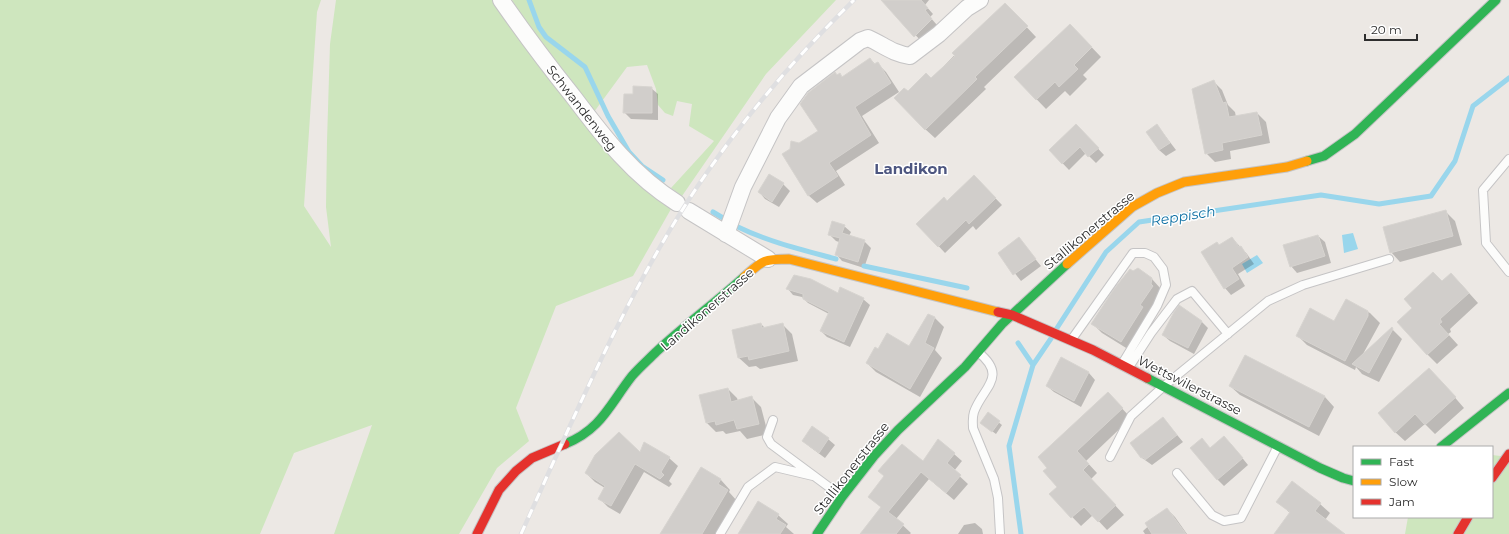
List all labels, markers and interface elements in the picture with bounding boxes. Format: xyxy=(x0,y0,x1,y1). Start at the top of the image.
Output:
scale bar xyxy=(1365,16,1417,42)
text: 20 m xyxy=(1371,22,1402,37)
street label: Schwandenweg xyxy=(543,62,621,154)
district label: Landikon xyxy=(874,159,948,178)
street label: Stallikonerstrasse xyxy=(1041,187,1138,273)
water label: Reppisch xyxy=(1149,202,1217,230)
street label: Landikonerstrasse xyxy=(657,264,757,354)
street label: Wettswilerstrasse xyxy=(1136,352,1245,418)
street label: Stallikonerstrasse xyxy=(810,418,892,518)
legend xyxy=(1353,446,1493,518)
text: Fast xyxy=(1389,454,1414,469)
text: Slow xyxy=(1389,474,1418,489)
text: Jam xyxy=(1388,494,1415,509)

